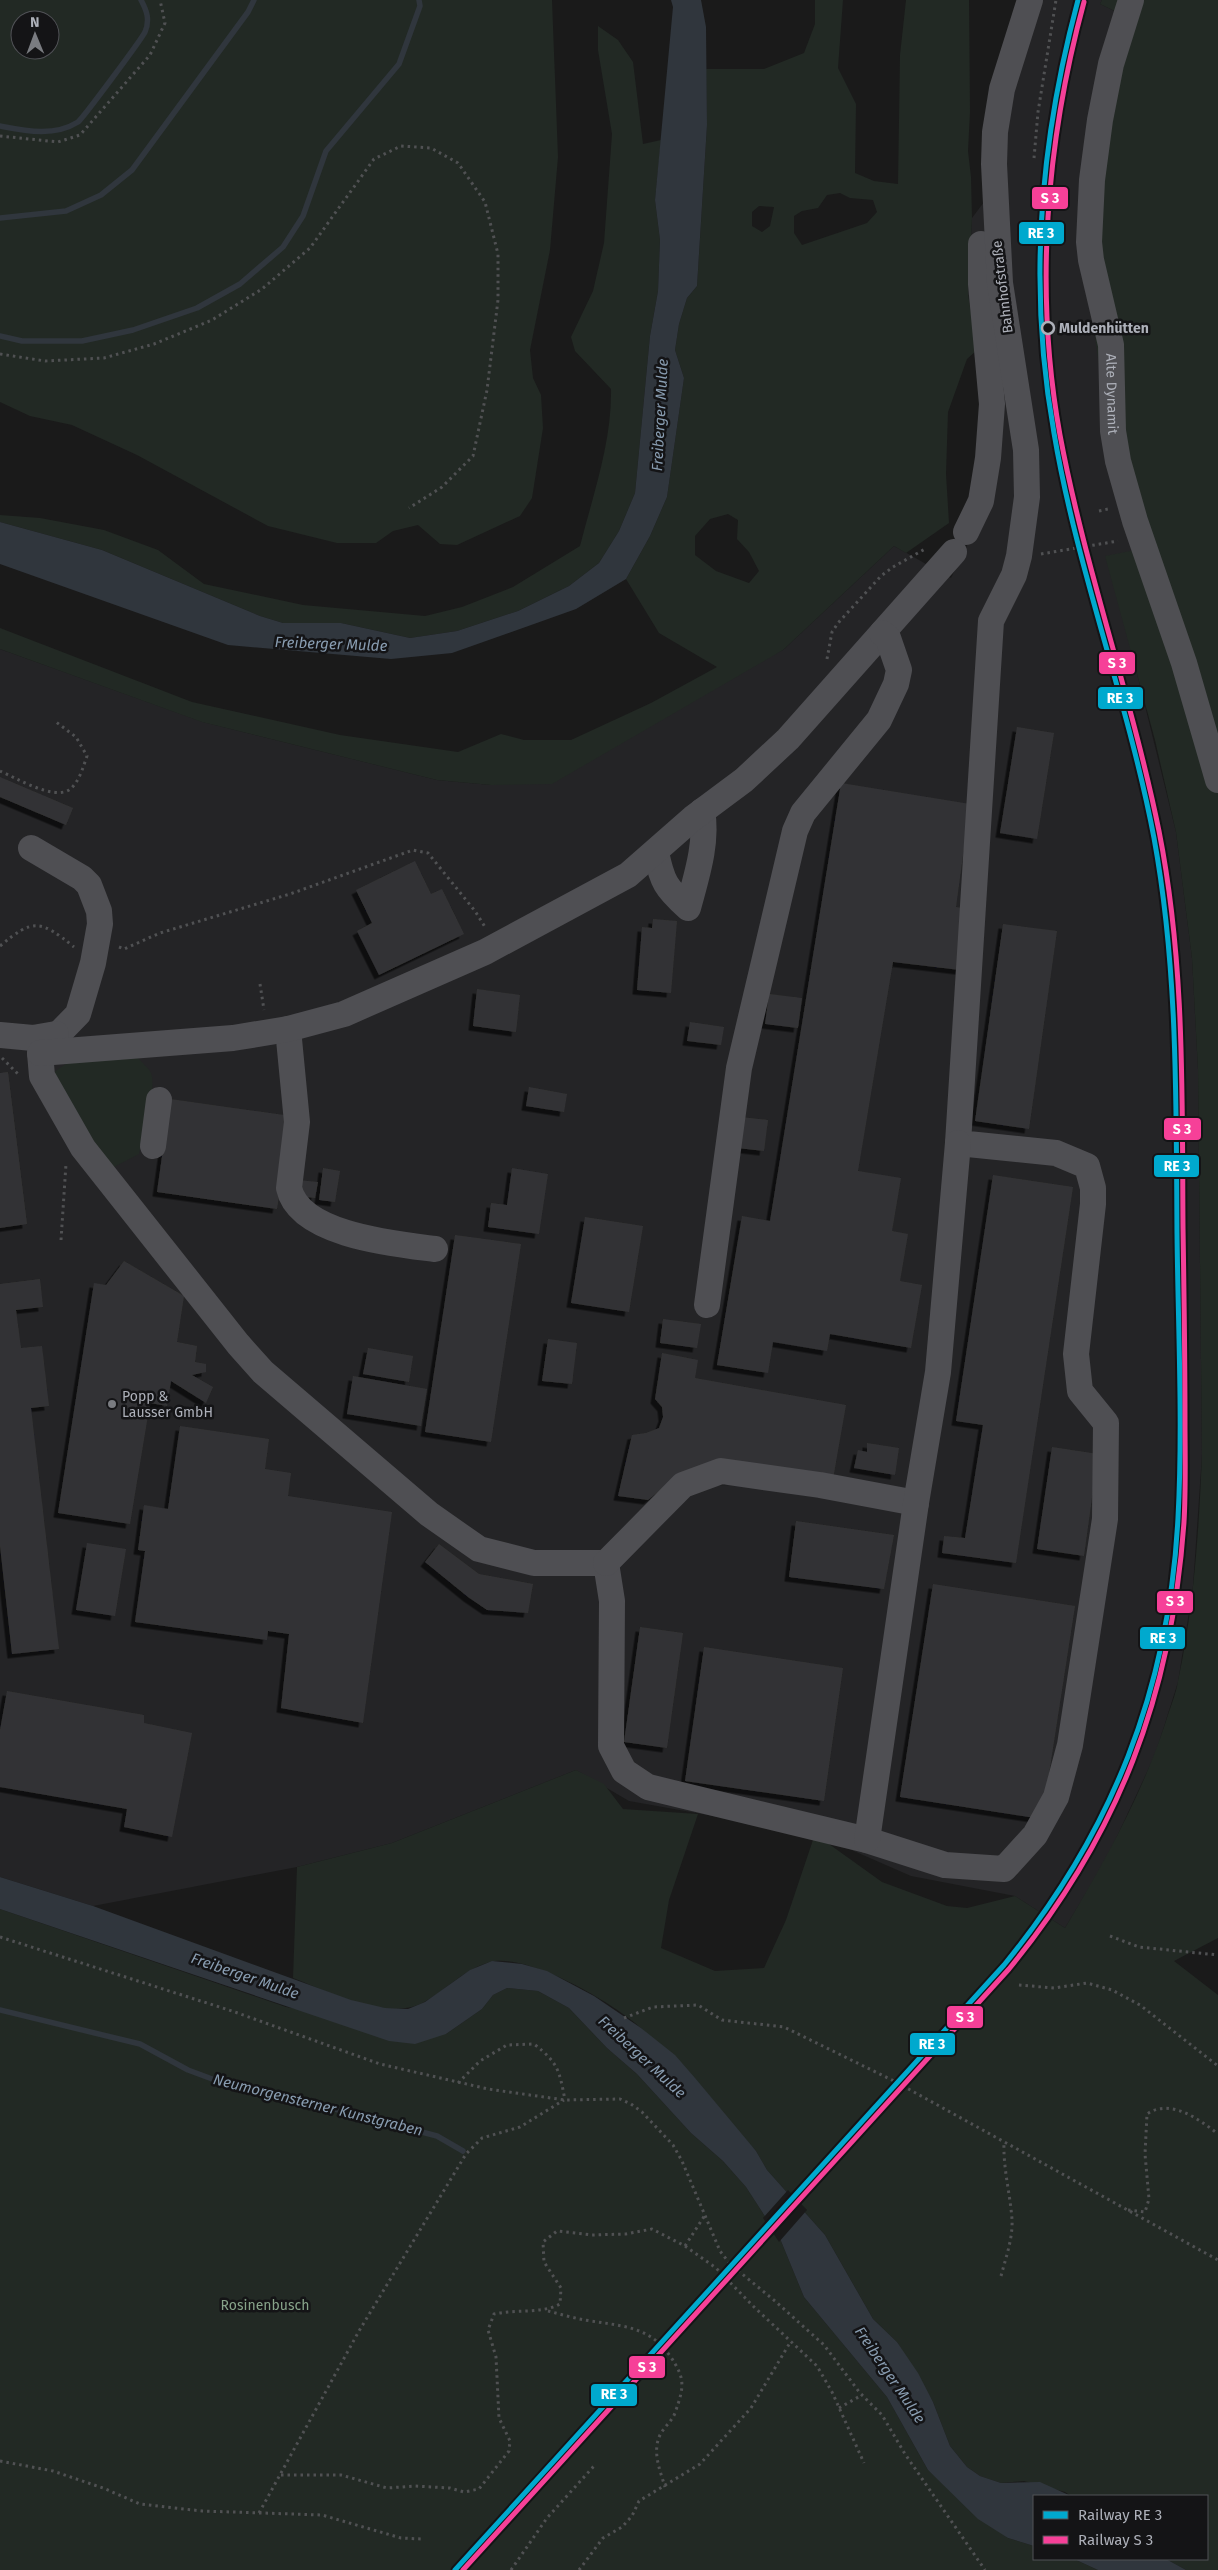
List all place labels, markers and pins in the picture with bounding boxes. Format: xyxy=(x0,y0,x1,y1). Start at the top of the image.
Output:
place label: Muldenhütten xyxy=(1059,320,1149,337)
marker: Muldenhütten xyxy=(1041,321,1055,335)
place label: Popp & Lausser GmbH xyxy=(122,1388,213,1421)
marker: Popp & Lausser GmbH xyxy=(106,1398,118,1410)

